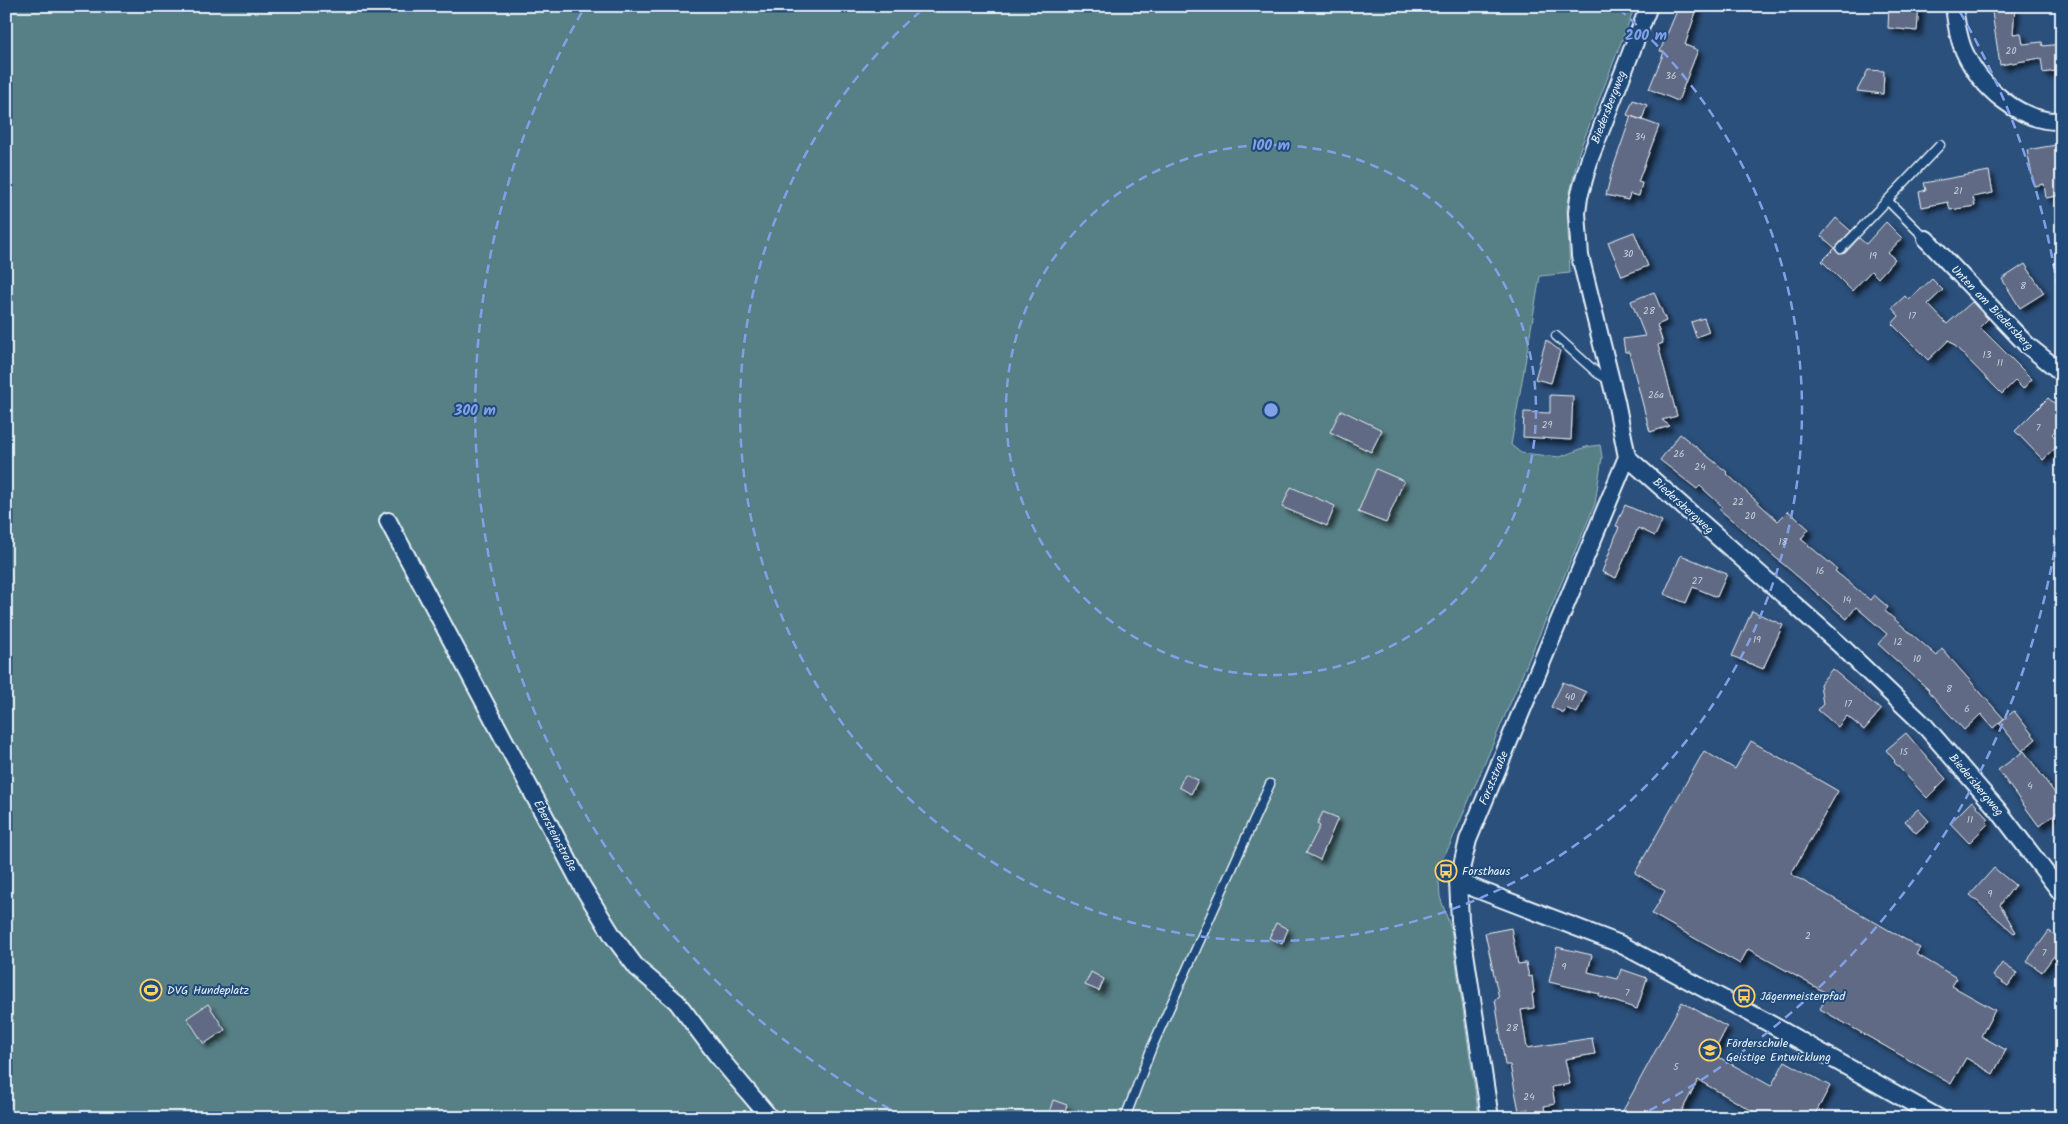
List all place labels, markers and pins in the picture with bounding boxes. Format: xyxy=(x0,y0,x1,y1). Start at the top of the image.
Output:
centre of rings xyxy=(1262,401,1280,419)
bus stop icon: Forsthaus xyxy=(1434,859,1458,883)
place label: Forsthaus xyxy=(1462,862,1510,881)
sports icon: DVG Hundeplatz xyxy=(139,978,163,1002)
place label: DVG Hundeplatz xyxy=(167,981,249,1000)
bus stop icon: Jägermeisterpfad xyxy=(1732,984,1756,1008)
place label: Jägermeisterpfad xyxy=(1760,987,1846,1006)
place label: Förderschule Geistige Entwicklung xyxy=(1726,1034,1831,1067)
school or university icon: Förderschule Geistige Entwicklung xyxy=(1698,1038,1722,1062)

